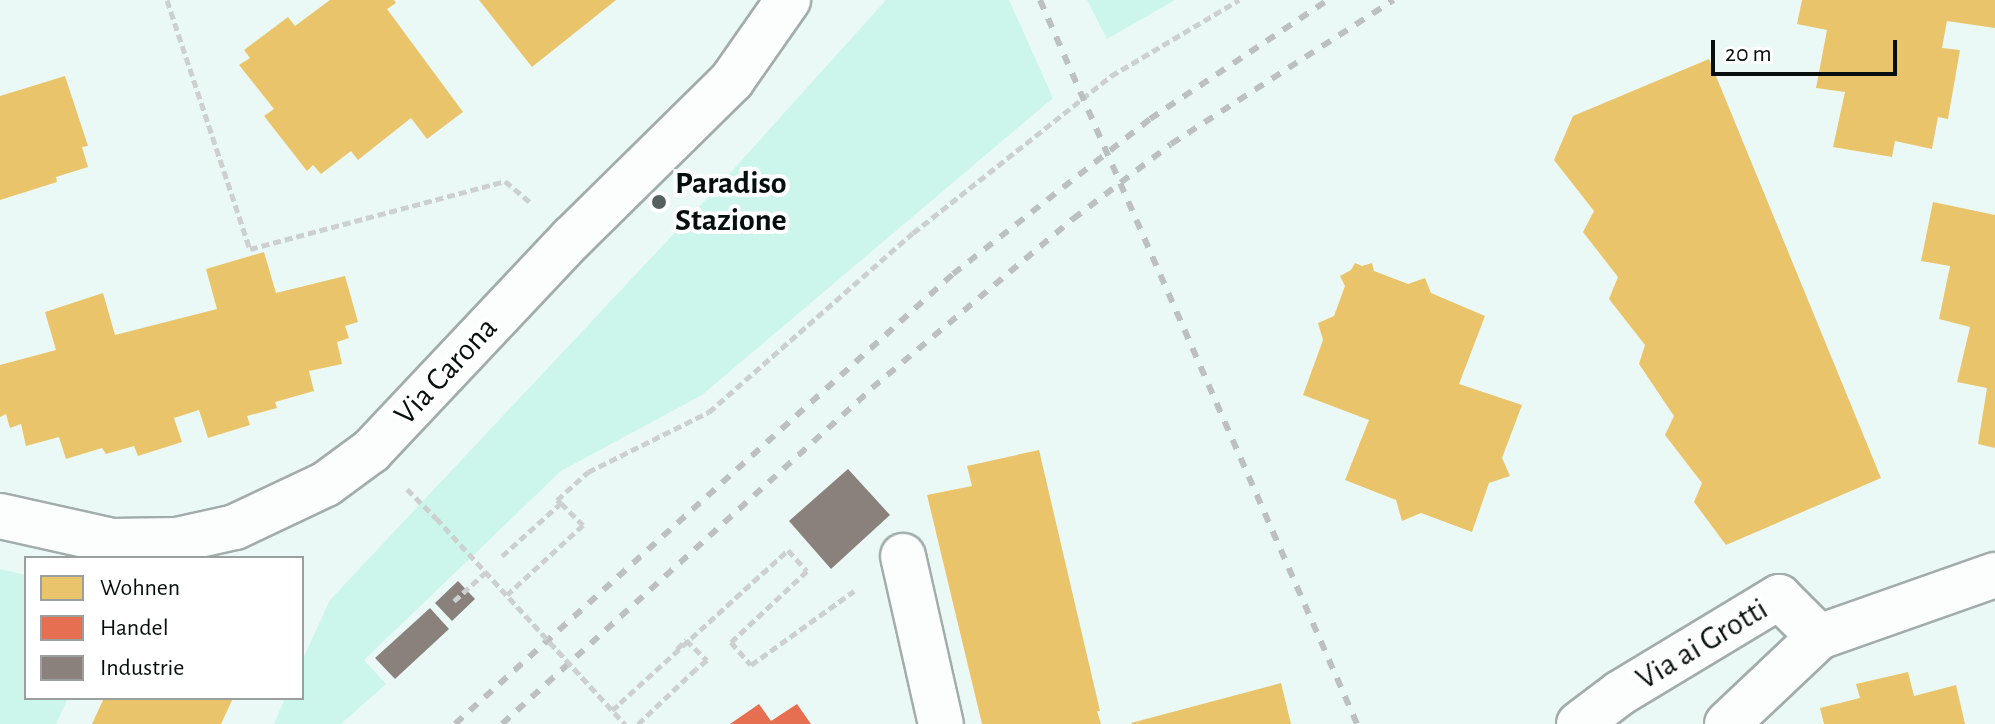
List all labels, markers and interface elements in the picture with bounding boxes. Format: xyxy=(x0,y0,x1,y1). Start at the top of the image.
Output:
scale bar xyxy=(1715,24,1901,74)
text: 20 m xyxy=(1725,42,1772,66)
place label: Paradiso Stazione xyxy=(675,165,787,240)
marker: Paradiso Stazione xyxy=(650,193,668,211)
street label: Via Carona xyxy=(386,309,506,433)
legend xyxy=(24,556,304,700)
text: Wohnen xyxy=(100,576,180,600)
street label: Via ai Grotti xyxy=(1629,590,1775,698)
text: Handel xyxy=(100,616,169,640)
text: Industrie xyxy=(100,656,184,680)

